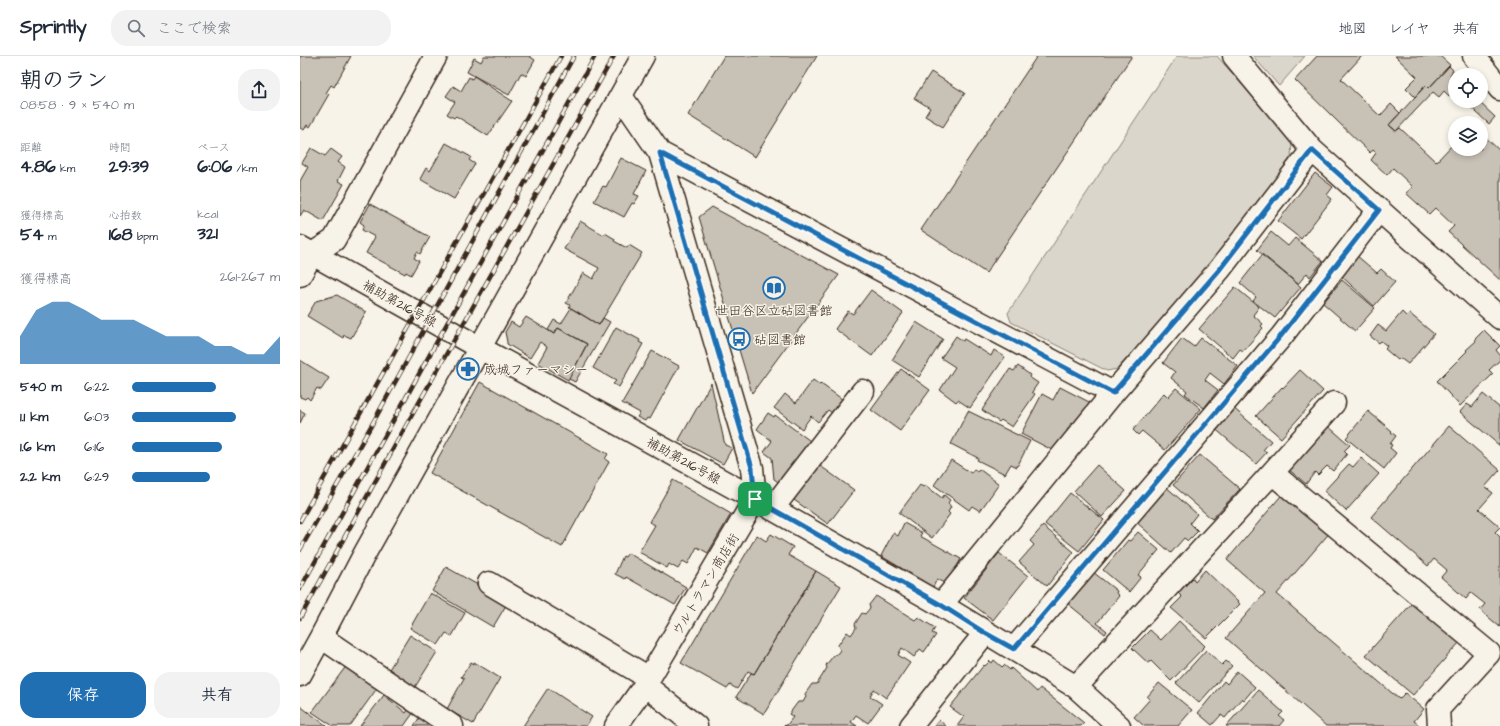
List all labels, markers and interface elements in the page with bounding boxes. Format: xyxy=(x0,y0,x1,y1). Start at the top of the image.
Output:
search box xyxy=(111,10,391,46)
text: Sprintly xyxy=(20,14,87,41)
icon: search xyxy=(125,17,147,39)
text: ここで検索 xyxy=(157,18,232,39)
text: 地図 xyxy=(1339,19,1367,39)
text: レイヤ xyxy=(1389,19,1430,39)
text: 共有 xyxy=(1452,19,1480,39)
text: 朝のラン xyxy=(20,65,108,96)
map controls xyxy=(1448,68,1488,156)
button: locate xyxy=(1448,68,1488,108)
button: share xyxy=(238,69,280,111)
text: 08:58 · 9 × 540 m xyxy=(20,96,134,114)
button: layers xyxy=(1448,116,1488,156)
text: 距離 xyxy=(20,140,42,155)
text: 時間 xyxy=(109,140,131,155)
text: ペース xyxy=(197,140,230,155)
text: 4.86 xyxy=(20,155,56,179)
text: 29:39 xyxy=(109,155,149,179)
text: 6:06 xyxy=(197,155,232,179)
text: km xyxy=(56,161,75,176)
text: /km xyxy=(232,161,257,176)
text: kcal xyxy=(197,207,218,222)
text: 獲得標高 xyxy=(20,208,64,223)
text: 心拍数 xyxy=(109,208,142,223)
text: 321 xyxy=(197,222,218,246)
text: 54 xyxy=(20,223,44,247)
text: 168 xyxy=(109,223,133,247)
text: m xyxy=(44,229,57,244)
text: bpm xyxy=(133,229,158,244)
text: 261–267 m xyxy=(220,268,280,286)
text: 獲得標高 xyxy=(20,270,72,288)
library icon: 世田谷区立砧図書館 xyxy=(761,275,787,301)
street label: 補助第216号線 xyxy=(359,276,441,332)
place label: 世田谷区立砧図書館 xyxy=(715,302,833,320)
bus stop icon: 砧図書館 xyxy=(726,326,752,352)
place label: 砧図書館 xyxy=(754,331,806,349)
pharmacy icon: 成城ファーマシー xyxy=(455,356,481,382)
place label: 成城ファーマシー xyxy=(484,361,588,379)
text: 540 m xyxy=(20,378,62,396)
text: 6:22 xyxy=(84,378,109,396)
text: 1.1 km xyxy=(20,408,48,426)
text: 6:03 xyxy=(84,408,109,426)
street label: 補助第216号線 xyxy=(643,433,725,489)
text: 1.6 km xyxy=(20,438,55,456)
text: 6:16 xyxy=(84,438,104,456)
text: 2.2 km xyxy=(20,468,60,486)
text: 6:29 xyxy=(84,468,109,486)
pin xyxy=(738,482,772,516)
icon: arrive xyxy=(744,488,766,510)
street label: ウルトラマン商店街 xyxy=(668,530,743,639)
button: 保存 xyxy=(20,672,146,718)
button: 共有 xyxy=(154,672,280,718)

